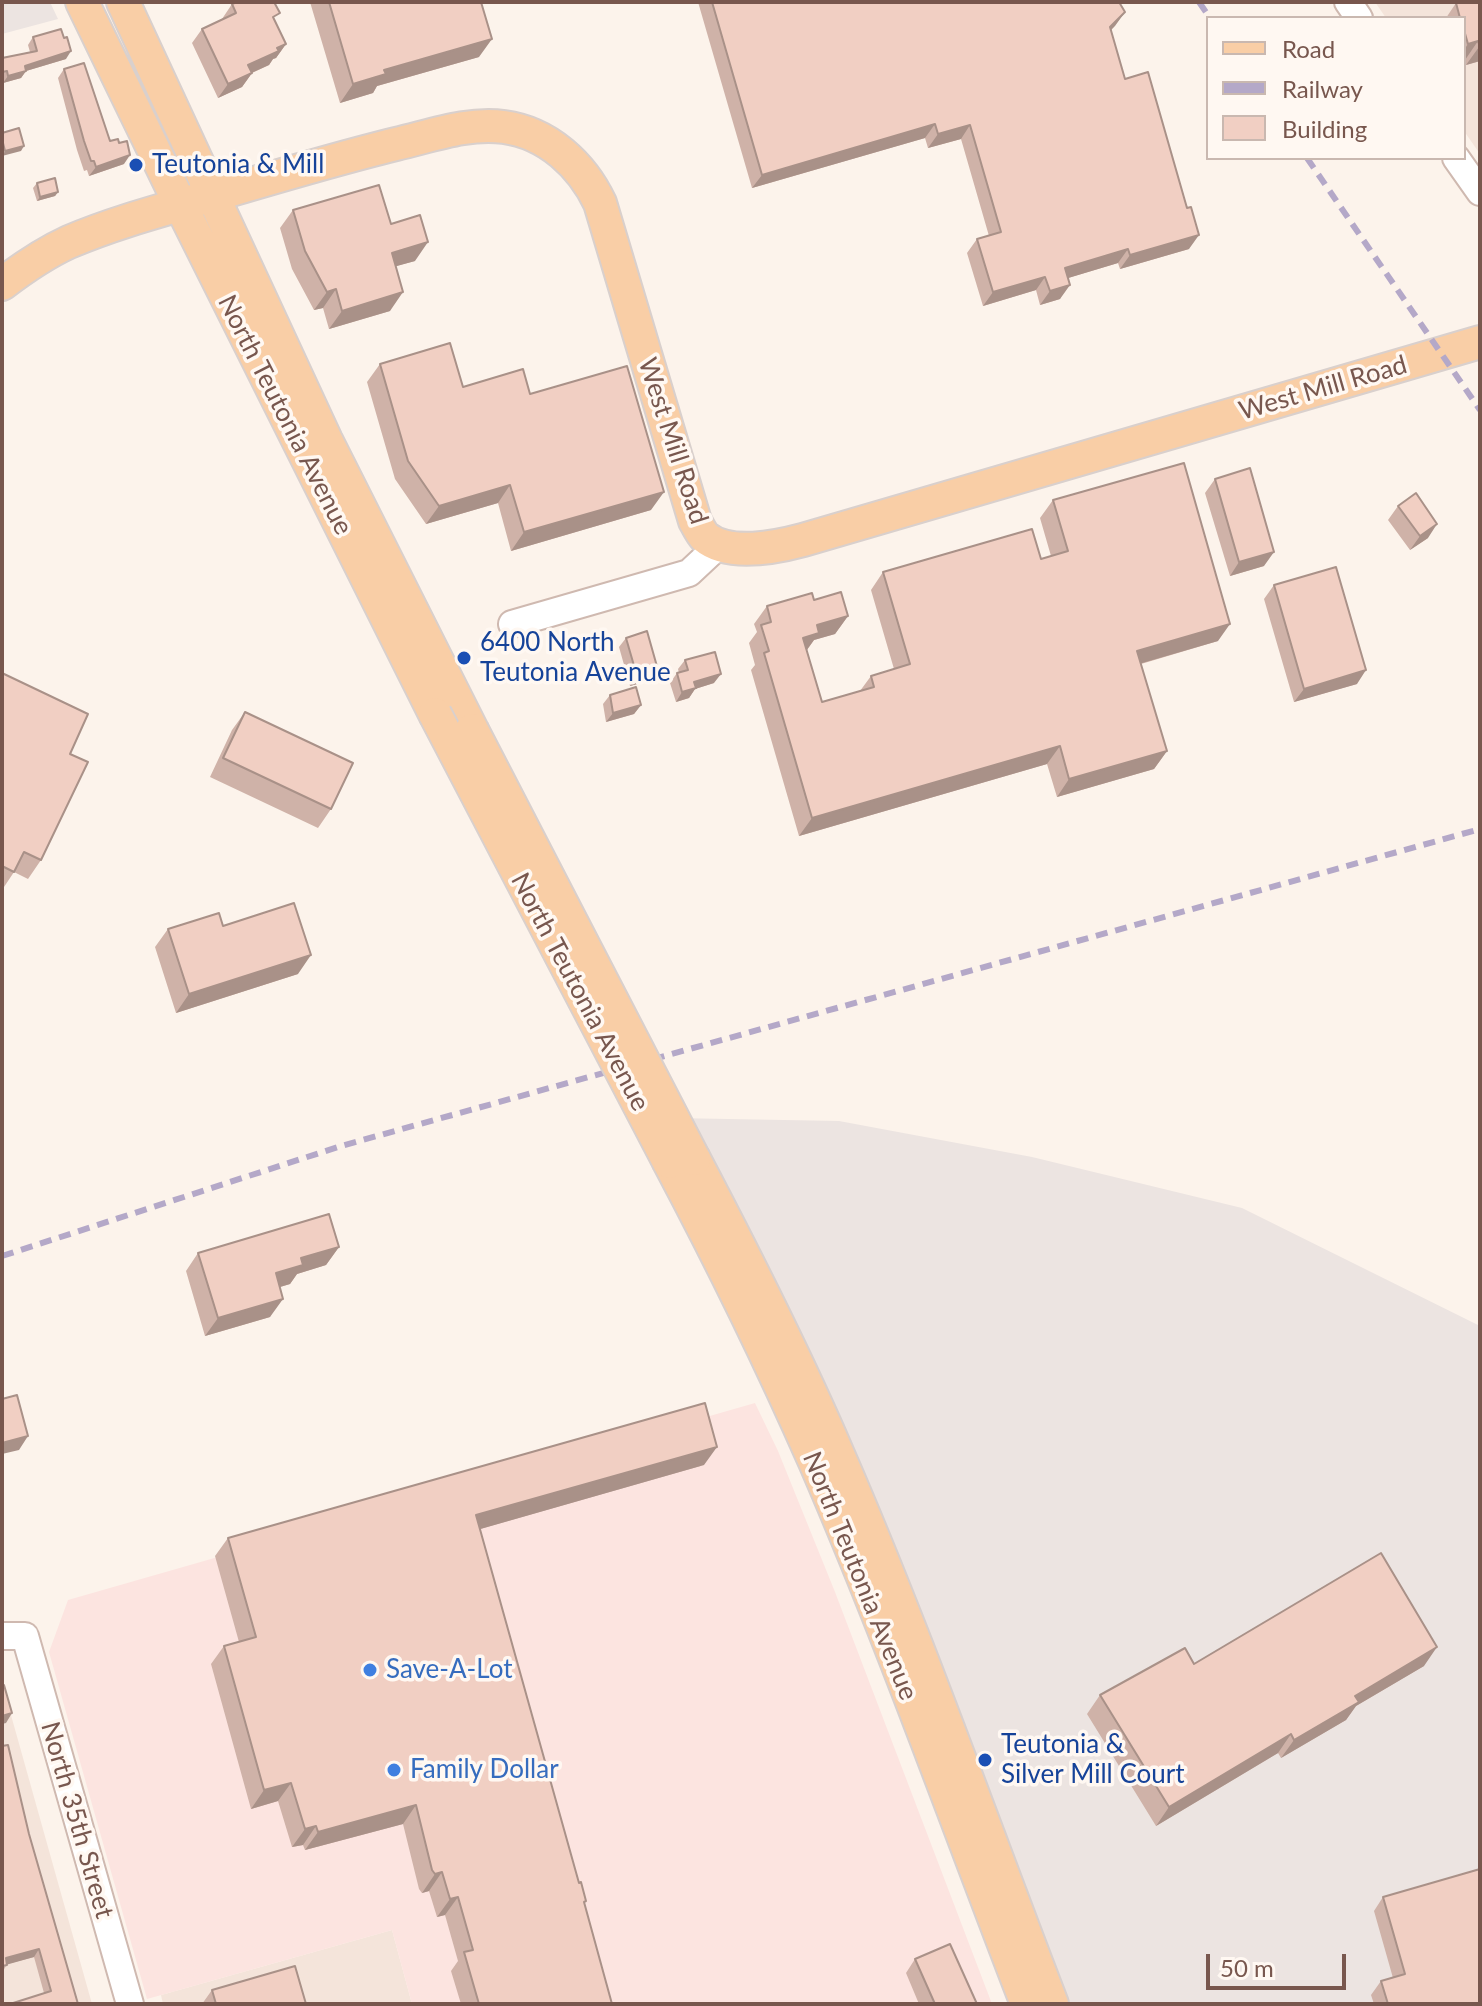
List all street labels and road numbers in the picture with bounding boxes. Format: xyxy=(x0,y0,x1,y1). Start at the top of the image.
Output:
street label: North Teutonia Avenue xyxy=(211,290,359,540)
street label: West Mill Road xyxy=(1235,349,1411,427)
street label: West Mill Road xyxy=(631,354,715,528)
street label: North Teutonia Avenue xyxy=(504,868,656,1116)
street label: North Teutonia Avenue xyxy=(796,1447,924,1705)
street label: North 35th Street xyxy=(34,1718,120,1922)

